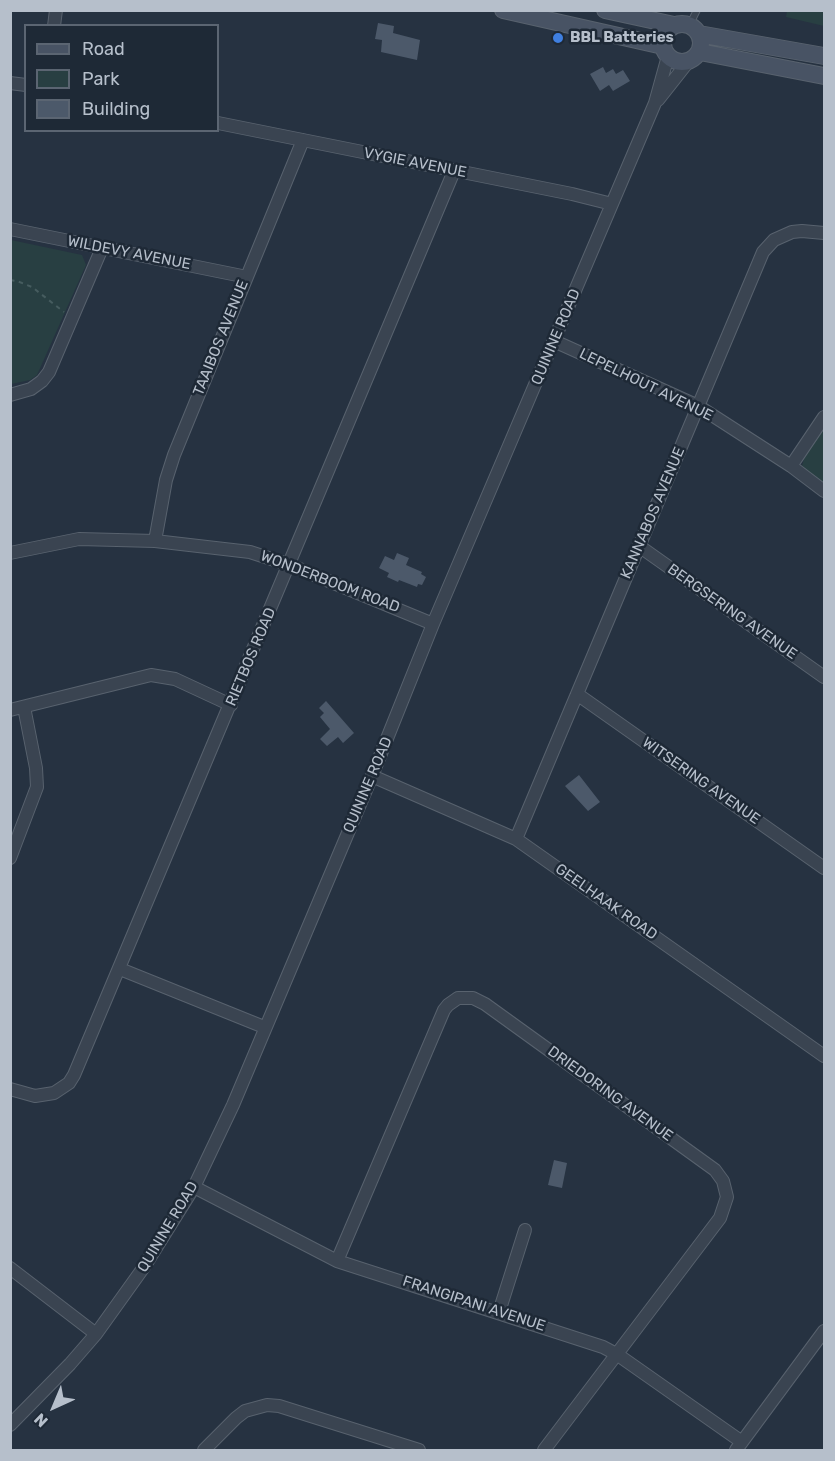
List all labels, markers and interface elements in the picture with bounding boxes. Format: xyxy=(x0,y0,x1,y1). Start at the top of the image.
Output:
legend xyxy=(24,24,219,132)
place label: BBL Batteries xyxy=(570,29,674,47)
marker: BBL Batteries xyxy=(551,31,565,45)
text: Road xyxy=(82,38,125,60)
text: Park xyxy=(82,68,119,90)
text: Building xyxy=(82,98,150,120)
street label: VYGIE AVENUE xyxy=(362,144,468,182)
street label: WILDEVY AVENUE xyxy=(66,232,192,274)
street label: TAAIBOS AVENUE xyxy=(190,278,252,398)
street label: QUININE ROAD xyxy=(528,286,584,388)
street label: LEPELHOUT AVENUE xyxy=(576,345,716,425)
street label: KANNABOS AVENUE xyxy=(617,444,689,582)
street label: WONDERBOOM ROAD xyxy=(258,547,402,617)
street label: BERGSERING AVENUE xyxy=(664,560,800,664)
street label: RIETBOS ROAD xyxy=(222,605,280,709)
street label: QUININE ROAD xyxy=(340,734,396,836)
street label: WITSERING AVENUE xyxy=(639,734,763,828)
street label: GEELHAAK ROAD xyxy=(551,860,661,944)
street label: DRIEDORING AVENUE xyxy=(544,1043,676,1145)
street label: QUININE ROAD xyxy=(134,1178,202,1276)
street label: FRANGIPANI AVENUE xyxy=(400,1272,548,1336)
north arrow xyxy=(24,1377,84,1437)
text: N xyxy=(30,1409,52,1431)

